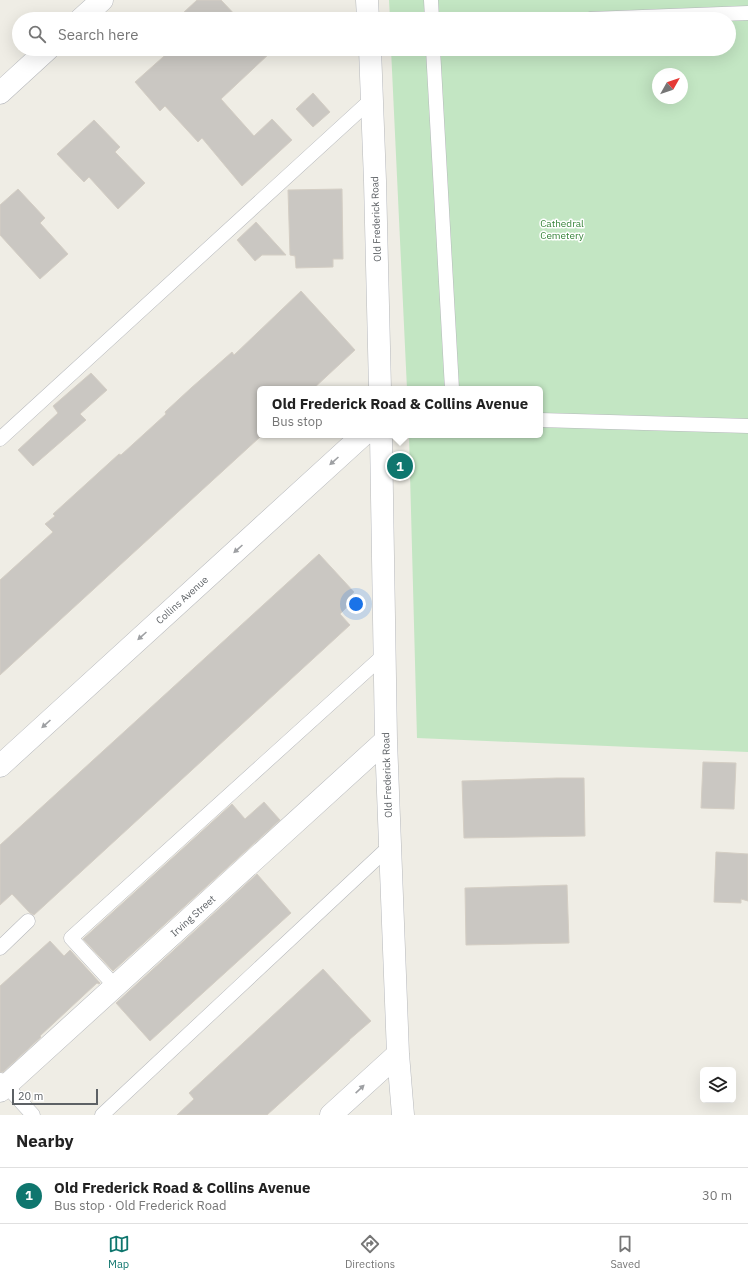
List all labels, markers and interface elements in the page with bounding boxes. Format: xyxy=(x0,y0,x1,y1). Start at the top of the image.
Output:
search box xyxy=(12,12,736,56)
icon: search xyxy=(26,23,48,45)
text: Search here xyxy=(58,25,138,44)
north arrow xyxy=(652,68,688,104)
street label: Old Frederick Road xyxy=(368,176,384,262)
park label: Cathedral Cemetery xyxy=(540,217,584,242)
popup xyxy=(257,386,543,438)
text: Old Frederick Road & Collins Avenue xyxy=(272,394,528,413)
text: Bus stop xyxy=(272,413,323,430)
pin: 1 xyxy=(387,451,413,481)
one-way arrow xyxy=(329,457,340,466)
one-way arrow xyxy=(233,544,243,554)
street label: Collins Avenue xyxy=(153,573,211,627)
your location xyxy=(346,594,366,614)
one-way arrow xyxy=(137,632,147,641)
one-way arrow xyxy=(41,719,51,729)
street label: Old Frederick Road xyxy=(379,732,395,818)
street label: Irving Street xyxy=(168,892,218,940)
map controls xyxy=(700,1067,736,1103)
button: layers xyxy=(700,1067,736,1103)
one-way arrow xyxy=(354,1084,365,1093)
scale bar xyxy=(12,1087,98,1106)
text: 20 m xyxy=(18,1089,43,1103)
text: Nearby xyxy=(16,1130,74,1152)
text: Old Frederick Road & Collins Avenue xyxy=(54,1178,310,1197)
text: 1 xyxy=(25,1187,33,1204)
text: 30 m xyxy=(702,1187,732,1204)
text: Bus stop · Old Frederick Road xyxy=(54,1197,226,1214)
tab: Map xyxy=(108,1233,130,1271)
tab: Directions xyxy=(345,1233,395,1271)
tab: Saved xyxy=(610,1233,640,1271)

